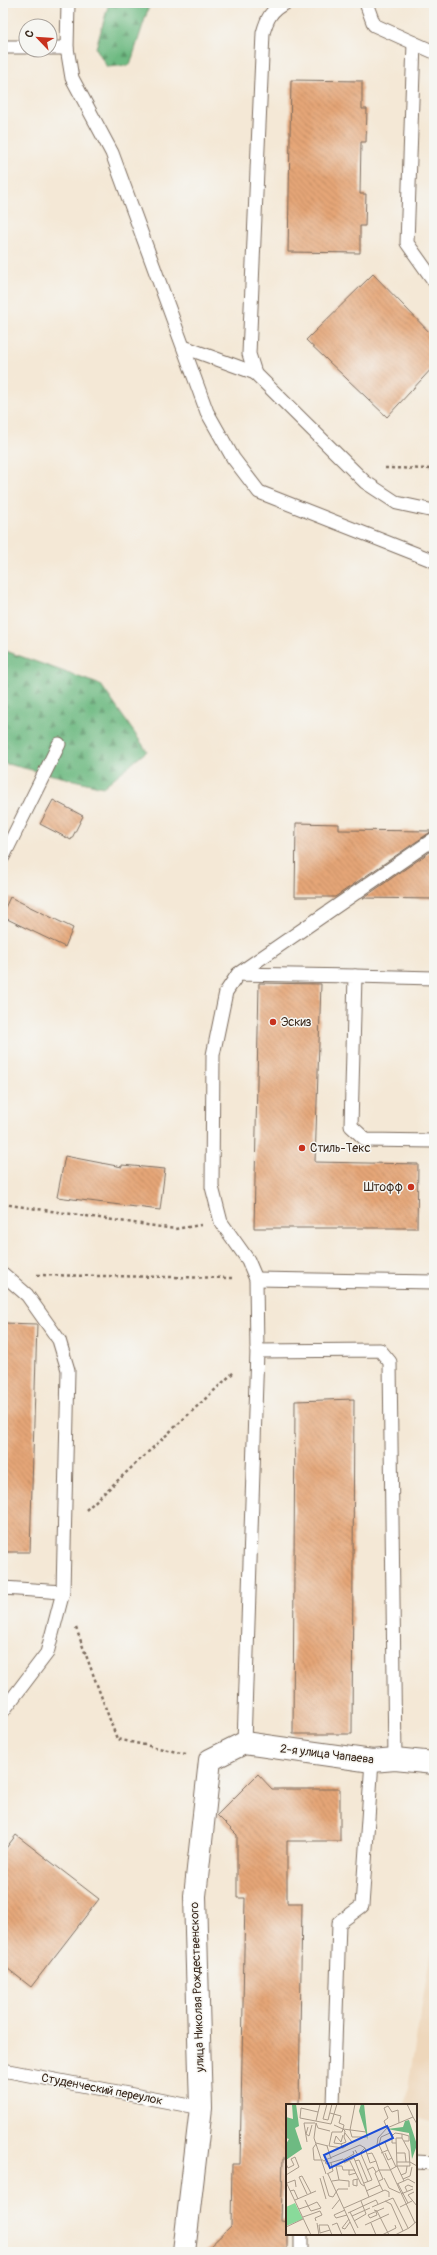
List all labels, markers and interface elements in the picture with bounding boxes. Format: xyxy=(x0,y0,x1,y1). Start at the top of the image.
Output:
north arrow xyxy=(18,18,58,58)
text: С xyxy=(22,28,37,40)
place label: Эскиз xyxy=(281,1015,312,1030)
marker: Эскиз xyxy=(268,1017,278,1027)
place label: Стиль-Текс xyxy=(310,1141,371,1156)
marker: Стиль-Текс xyxy=(297,1143,307,1153)
place label: Штофф xyxy=(364,1180,403,1195)
marker: Штофф xyxy=(406,1182,416,1192)
street label: 2-я улица Чапаева xyxy=(279,1741,375,1768)
street label: улица Николая Рождественского xyxy=(187,1901,208,2073)
street label: Студенческий переулок xyxy=(40,2070,164,2109)
inset map xyxy=(286,2104,417,2235)

